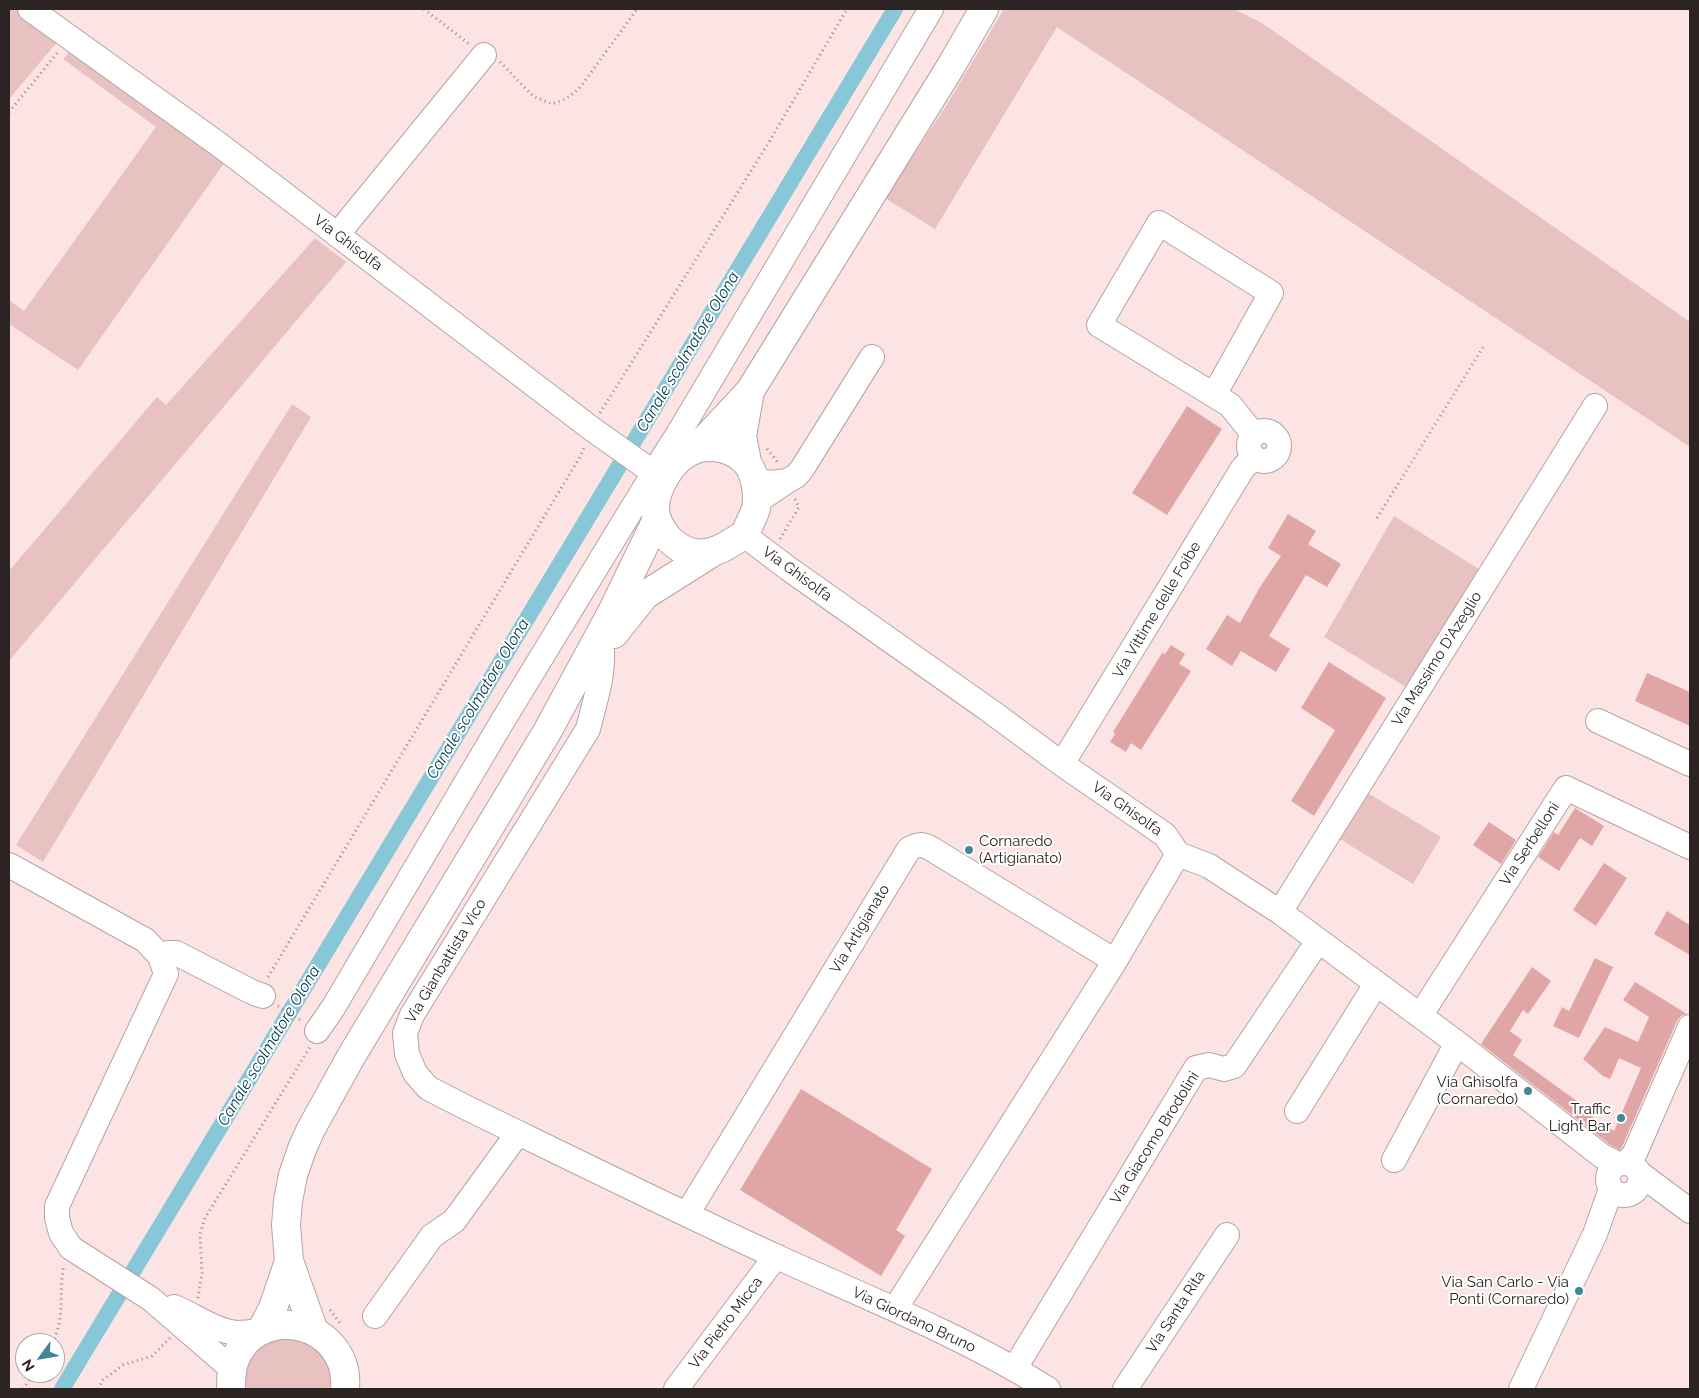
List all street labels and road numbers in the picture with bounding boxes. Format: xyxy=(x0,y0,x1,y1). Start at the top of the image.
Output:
street label: Via Ghisolfa xyxy=(310,211,386,275)
street label: Via Vittime delle Foibe xyxy=(1109,538,1205,682)
street label: Via Ghisolfa xyxy=(759,543,835,605)
street label: Via Massimo D'Azeglio xyxy=(1388,588,1486,730)
street label: Via Ghisolfa xyxy=(1088,778,1166,840)
street label: Via Serbelloni xyxy=(1496,799,1564,889)
street label: Via Artigianato xyxy=(826,881,894,977)
street label: Via Gianbattista Vico xyxy=(402,896,490,1026)
street label: Via Giacomo Brodolini xyxy=(1107,1068,1203,1208)
street label: Via Santa Rita xyxy=(1143,1267,1209,1357)
street label: Via Pietro Micca xyxy=(686,1273,766,1373)
street label: Via Giordano Bruno xyxy=(849,1283,979,1357)

